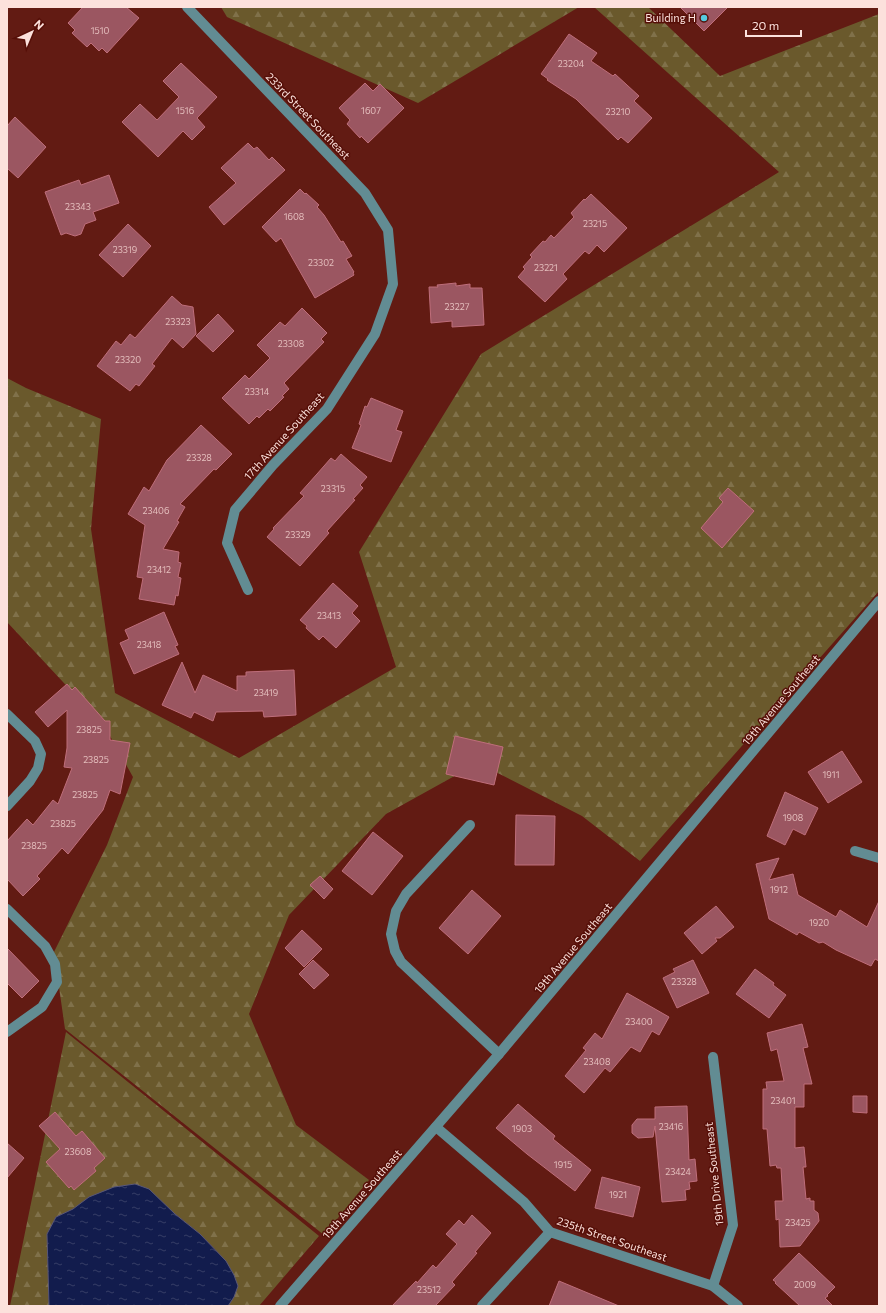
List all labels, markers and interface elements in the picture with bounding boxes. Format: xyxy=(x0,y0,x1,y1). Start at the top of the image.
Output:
place label: Building H xyxy=(645,11,696,24)
north arrow xyxy=(12,12,52,52)
scale bar xyxy=(746,12,801,38)
marker: Building H xyxy=(699,13,709,23)
text: N xyxy=(32,17,47,32)
text: 20 m xyxy=(752,18,779,32)
house number: 1510 xyxy=(91,25,109,36)
house number: 23204 xyxy=(558,58,585,69)
street label: 233rd Street Southeast xyxy=(264,70,353,162)
house number: 1516 xyxy=(176,105,194,116)
house number: 1607 xyxy=(361,105,381,116)
house number: 23210 xyxy=(606,106,631,117)
house number: 23343 xyxy=(65,201,91,212)
house number: 1608 xyxy=(284,211,304,222)
house number: 23215 xyxy=(583,218,607,229)
house number: 23319 xyxy=(113,244,137,255)
house number: 23302 xyxy=(308,257,334,268)
house number: 23221 xyxy=(534,262,558,273)
house number: 23227 xyxy=(445,301,470,312)
house number: 23323 xyxy=(165,316,191,327)
house number: 23308 xyxy=(278,338,304,349)
house number: 23320 xyxy=(115,354,141,365)
house number: 23314 xyxy=(245,386,270,397)
street label: 17th Avenue Southeast xyxy=(241,389,327,482)
house number: 23328 xyxy=(186,452,212,463)
house number: 23315 xyxy=(321,483,345,494)
house number: 23406 xyxy=(143,505,169,516)
house number: 23329 xyxy=(285,529,311,540)
house number: 23412 xyxy=(147,564,171,575)
house number: 23413 xyxy=(317,610,341,621)
house number: 23418 xyxy=(137,639,161,650)
street label: 19th Avenue Southeast xyxy=(739,651,823,748)
house number: 23419 xyxy=(254,687,278,698)
house number: 23825 xyxy=(76,724,102,735)
house number: 23825 xyxy=(83,754,109,765)
house number: 1911 xyxy=(822,769,840,780)
house number: 23825 xyxy=(72,789,98,800)
house number: 1908 xyxy=(783,812,803,823)
house number: 23825 xyxy=(50,818,76,829)
house number: 23825 xyxy=(21,840,47,851)
house number: 1912 xyxy=(770,884,788,895)
street label: 19th Avenue Southeast xyxy=(531,899,615,996)
house number: 1920 xyxy=(809,917,829,928)
house number: 23328 xyxy=(671,976,697,987)
house number: 23400 xyxy=(625,1016,653,1027)
house number: 23408 xyxy=(584,1056,610,1067)
house number: 23401 xyxy=(770,1095,796,1106)
house number: 23416 xyxy=(659,1121,683,1132)
street label: 19th Drive Southeast xyxy=(702,1121,725,1226)
house number: 1903 xyxy=(512,1123,532,1134)
house number: 23608 xyxy=(65,1146,91,1157)
street label: 19th Avenue Southeast xyxy=(319,1146,404,1241)
house number: 1915 xyxy=(554,1159,572,1170)
house number: 23424 xyxy=(665,1166,691,1177)
house number: 1921 xyxy=(609,1189,627,1200)
street label: 235th Street Southeast xyxy=(555,1214,669,1264)
house number: 23425 xyxy=(785,1217,811,1228)
house number: 2009 xyxy=(794,1279,816,1290)
house number: 23512 xyxy=(417,1284,441,1295)

